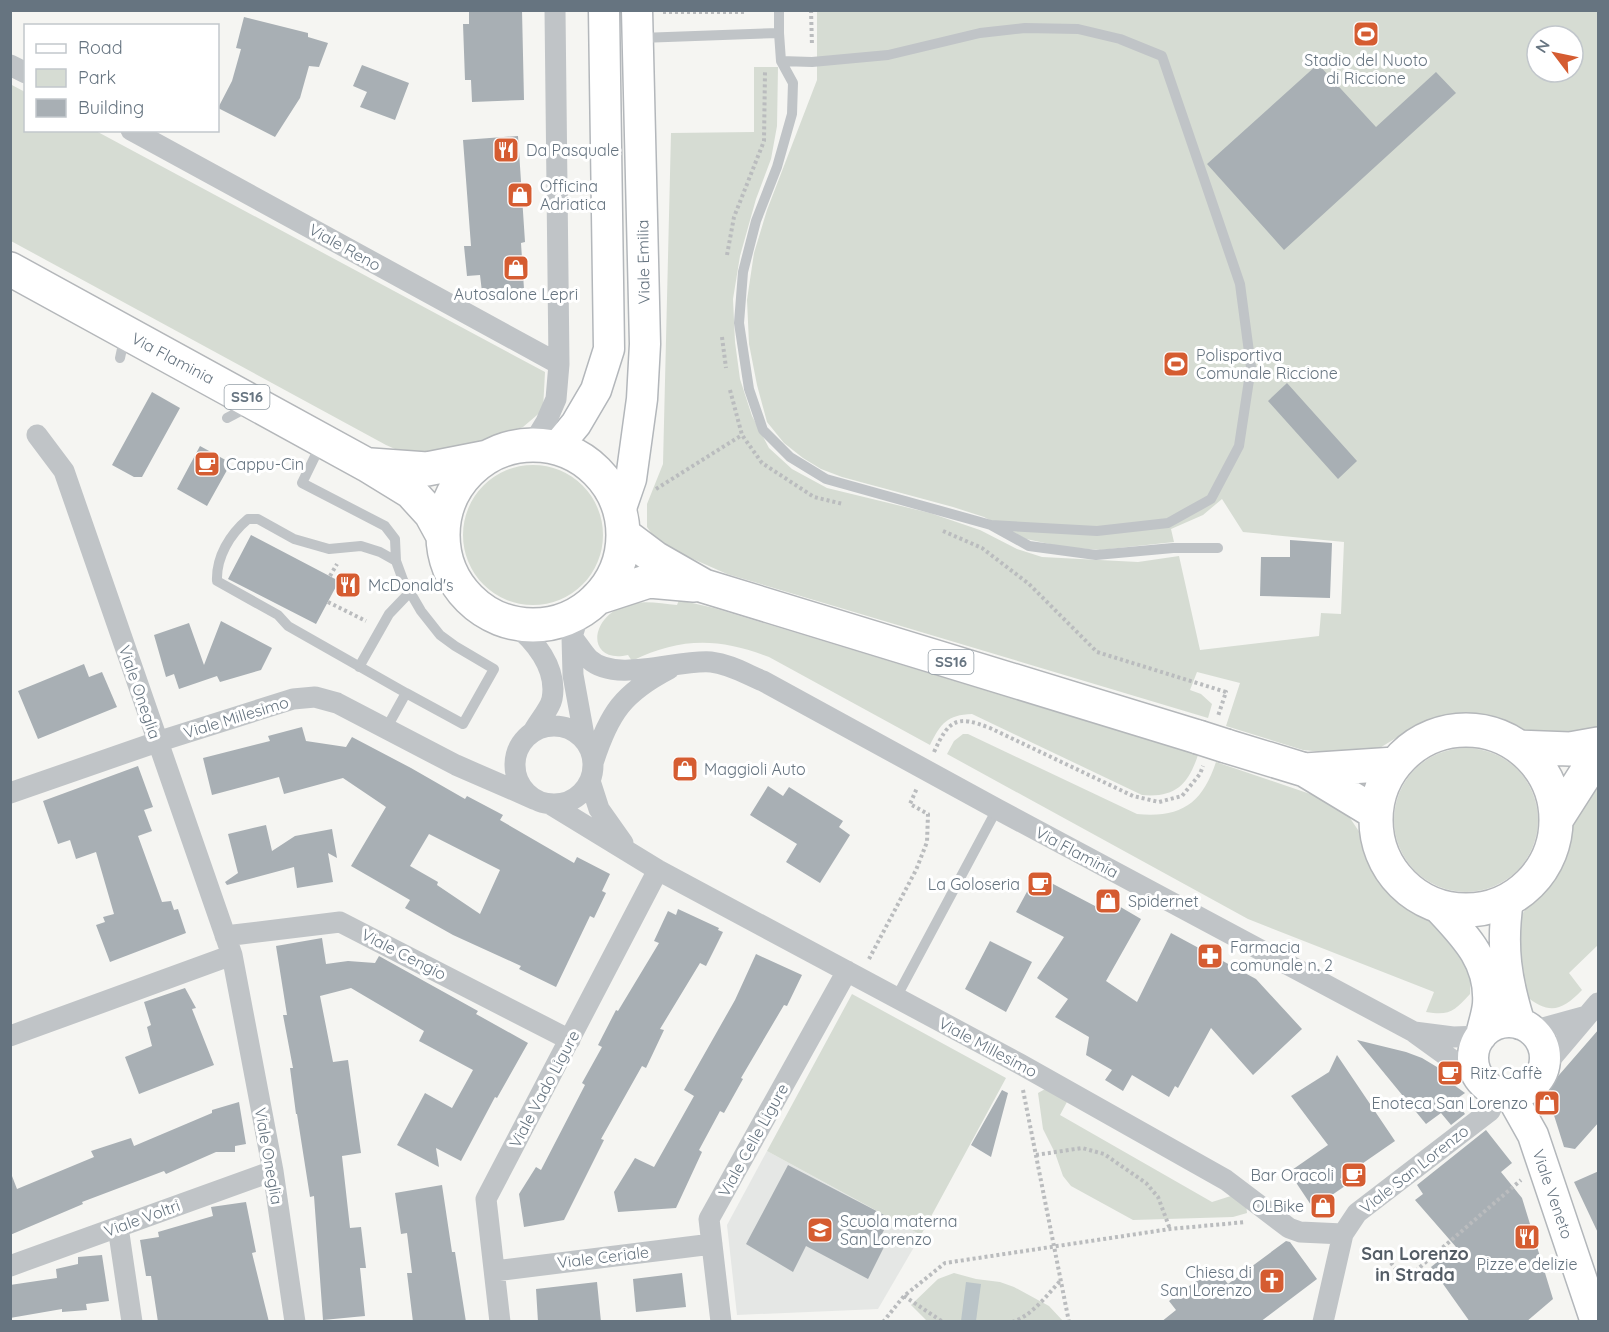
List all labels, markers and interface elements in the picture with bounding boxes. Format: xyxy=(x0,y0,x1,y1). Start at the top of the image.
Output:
sports icon: Stadio del Nuoto di Riccione xyxy=(1351,19,1381,49)
legend xyxy=(24,24,219,132)
north arrow xyxy=(1525,24,1585,84)
text: Road xyxy=(78,36,123,59)
text: N xyxy=(1531,36,1554,56)
place label: Stadio del Nuoto di Riccione xyxy=(1304,50,1428,88)
text: Park xyxy=(78,66,116,89)
text: Building xyxy=(78,96,144,119)
restaurant icon: Da Pasquale xyxy=(491,135,521,165)
place label: Da Pasquale xyxy=(526,140,619,160)
place label: Officina Adriatica xyxy=(540,176,606,214)
shop icon: Officina Adriatica xyxy=(505,180,535,210)
street label: Viale Reno xyxy=(305,219,385,275)
street label: Viale Emilia xyxy=(632,220,654,304)
shop icon: Autosalone Lepri xyxy=(501,253,531,283)
place label: Autosalone Lepri xyxy=(454,284,578,304)
street label: Via Flaminia xyxy=(128,328,218,388)
place label: Polisportiva Comunale Riccione xyxy=(1196,345,1338,383)
sports icon: Polisportiva Comunale Riccione xyxy=(1161,349,1191,379)
road number: SS16 xyxy=(224,385,270,409)
cafe icon: Cappu-Cin xyxy=(192,449,222,479)
place label: Cappu-Cin xyxy=(226,454,304,474)
restaurant icon: McDonald's xyxy=(333,570,363,600)
place label: McDonald's xyxy=(368,575,454,595)
street label: Viale Oneglia xyxy=(115,642,165,742)
road number: SS16 xyxy=(928,650,974,674)
street label: Viale Millesimo xyxy=(181,692,291,742)
shop icon: Maggioli Auto xyxy=(670,754,700,784)
place label: Maggioli Auto xyxy=(704,759,806,779)
street label: Via Flaminia xyxy=(1032,822,1122,882)
cafe icon: La Goloseria xyxy=(1025,869,1055,899)
place label: La Goloseria xyxy=(928,874,1020,894)
shop icon: Spidernet xyxy=(1093,886,1123,916)
place label: Spidernet xyxy=(1128,891,1199,911)
street label: Viale Cengio xyxy=(358,924,450,984)
place label: Farmacia comunale n. 2 xyxy=(1230,937,1333,975)
pharmacy icon: Farmacia comunale n. 2 xyxy=(1195,941,1225,971)
street label: Viale Millesimo xyxy=(935,1013,1041,1081)
street label: Viale Vado Ligure xyxy=(505,1027,583,1151)
cafe icon: Ritz Caffè xyxy=(1435,1058,1465,1088)
place label: Ritz Caffè xyxy=(1470,1063,1542,1083)
street label: Viale Celle Ligure xyxy=(714,1080,792,1200)
shop icon: Enoteca San Lorenzo xyxy=(1532,1088,1562,1118)
place label: Enoteca San Lorenzo xyxy=(1372,1093,1528,1113)
street label: Viale Oneglia xyxy=(251,1106,287,1206)
street label: Viale San Lorenzo xyxy=(1356,1120,1472,1218)
street label: Viale Veneto xyxy=(1528,1147,1578,1241)
cafe icon: Bar Oracoli xyxy=(1339,1160,1369,1190)
place label: Bar Oracoli xyxy=(1250,1165,1334,1185)
shop icon: OLBike xyxy=(1308,1191,1338,1221)
street label: Viale Voltri xyxy=(101,1195,183,1241)
place label: OLBike xyxy=(1252,1196,1304,1216)
place label: Scuola materna San Lorenzo xyxy=(840,1211,958,1249)
school or university icon: Scuola materna San Lorenzo xyxy=(805,1215,835,1245)
restaurant icon: Pizze e delizie xyxy=(1512,1222,1542,1252)
street label: Viale Ceriale xyxy=(556,1241,650,1273)
district label: San Lorenzo in Strada xyxy=(1361,1242,1469,1286)
place label: Pizze e delizie xyxy=(1477,1254,1577,1274)
place label: Chiesa di San Lorenzo xyxy=(1160,1262,1252,1300)
church icon: Chiesa di San Lorenzo xyxy=(1257,1266,1287,1296)

